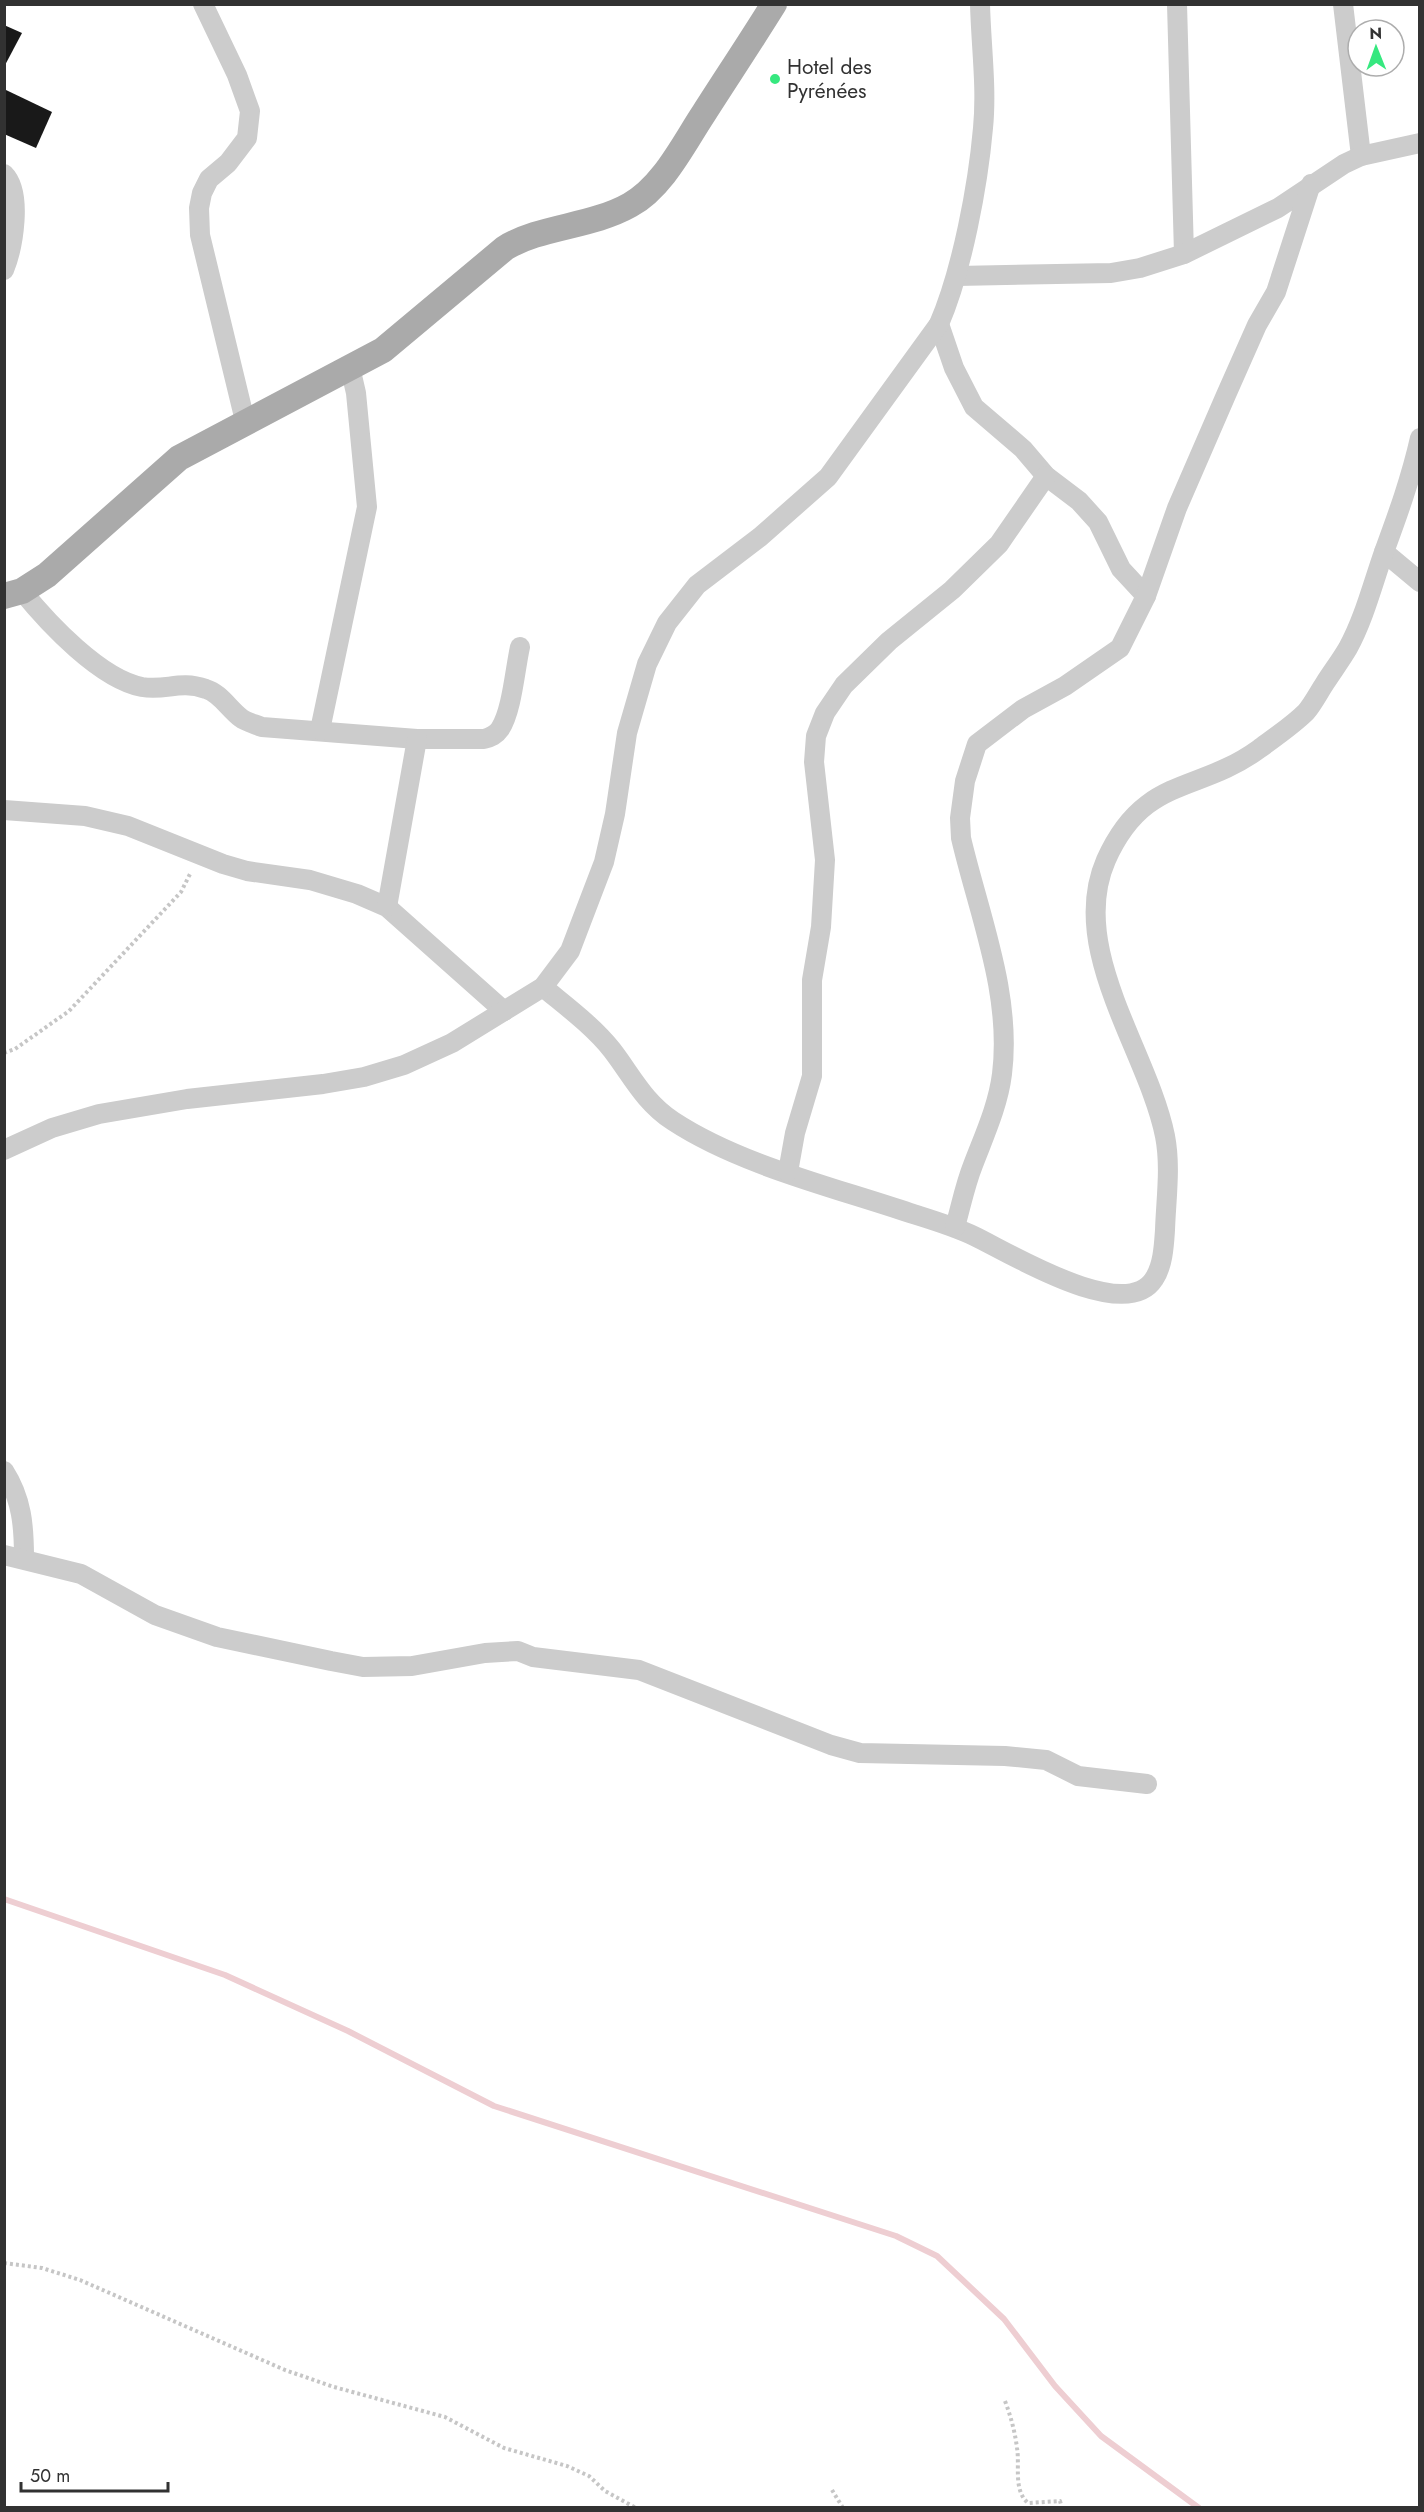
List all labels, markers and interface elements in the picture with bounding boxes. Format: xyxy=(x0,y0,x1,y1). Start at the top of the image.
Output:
north arrow xyxy=(1346,18,1406,78)
text: N xyxy=(1369,22,1382,45)
place label: Hotel des Pyrénées xyxy=(787,52,872,106)
marker: Hotel des Pyrénées xyxy=(768,72,782,86)
scale bar xyxy=(21,2455,168,2493)
text: 50 m xyxy=(30,2463,70,2489)

